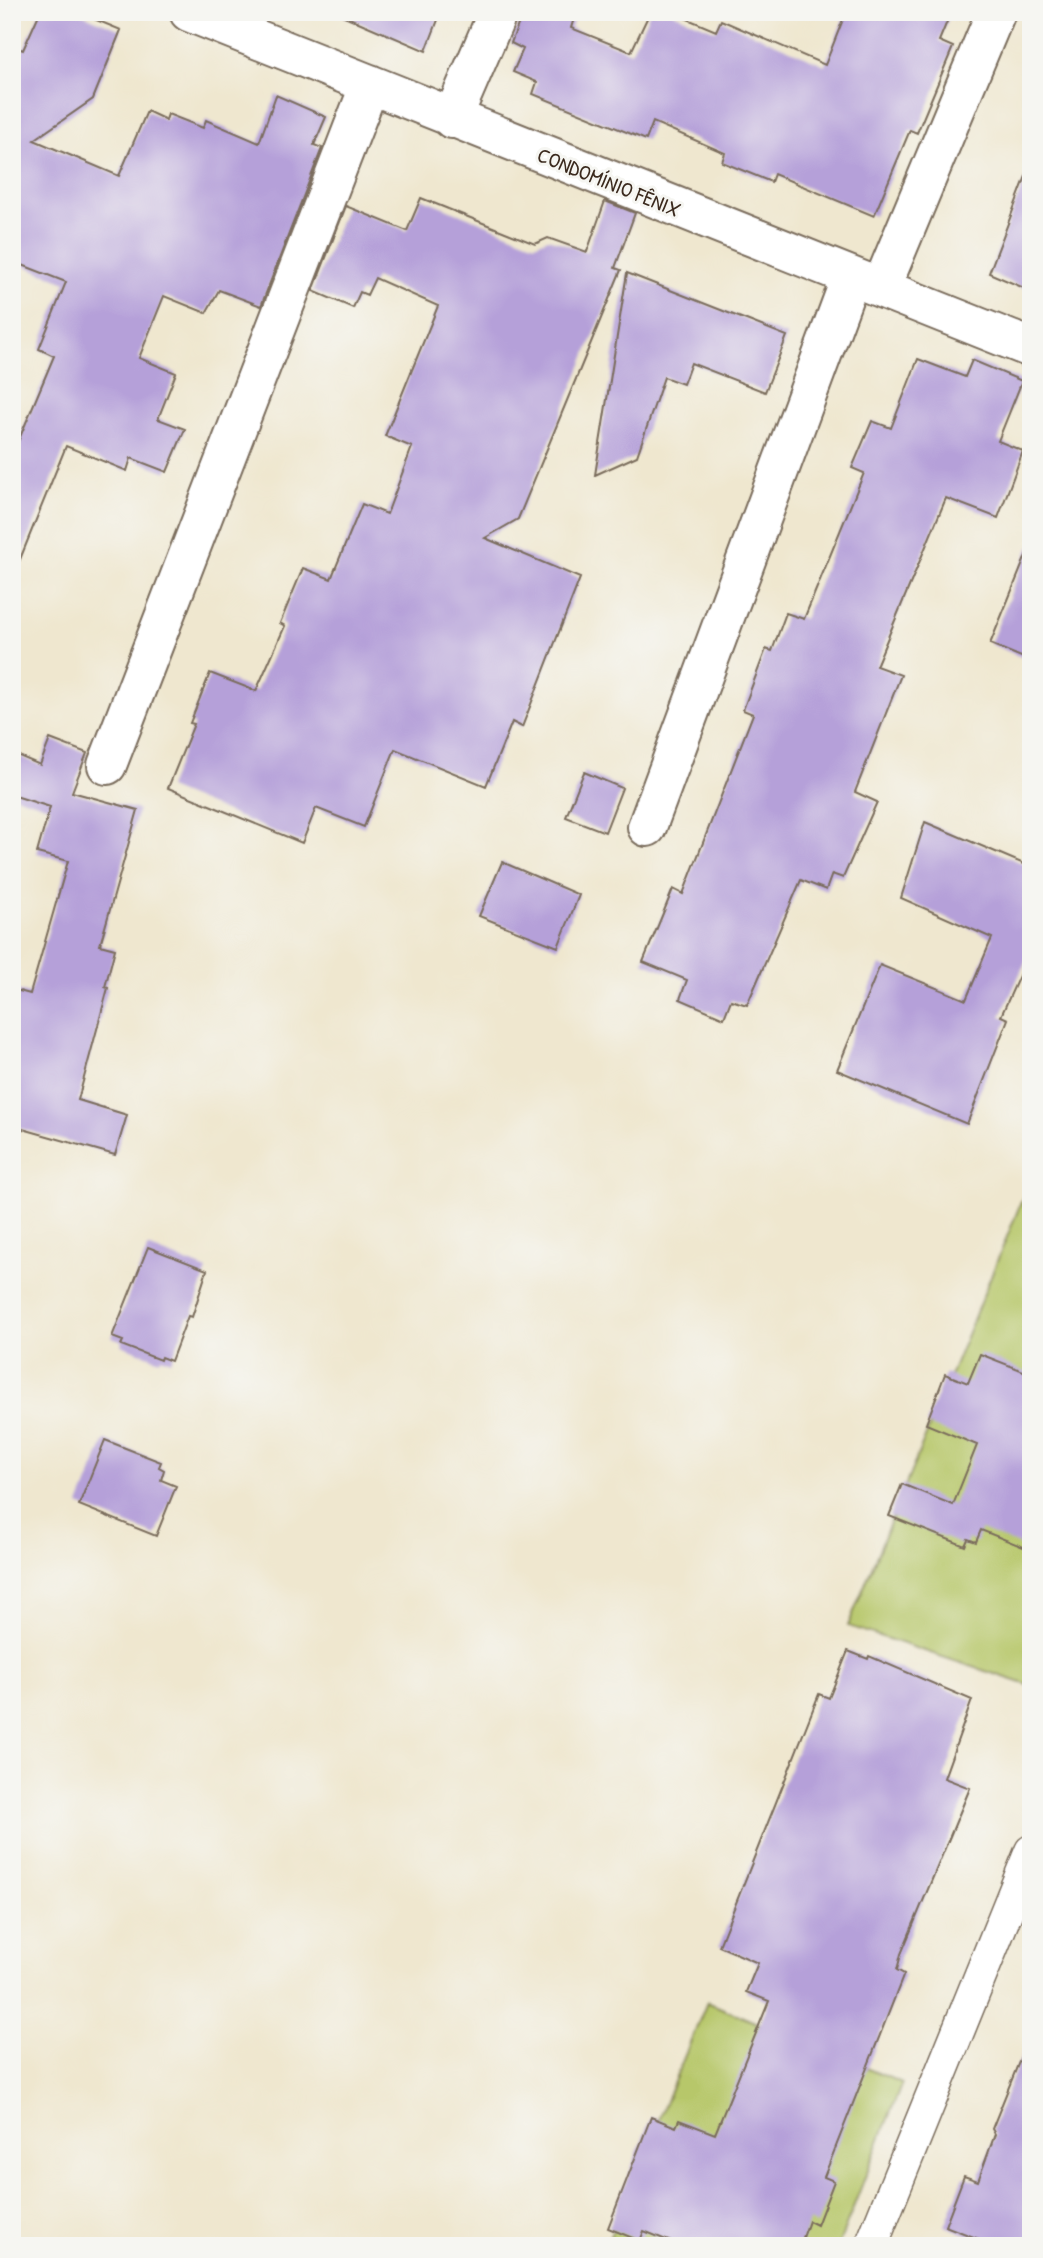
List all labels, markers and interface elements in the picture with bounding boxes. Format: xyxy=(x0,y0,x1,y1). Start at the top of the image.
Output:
street label: CONDOMÍNIO FÊNIX xyxy=(533,140,685,224)

